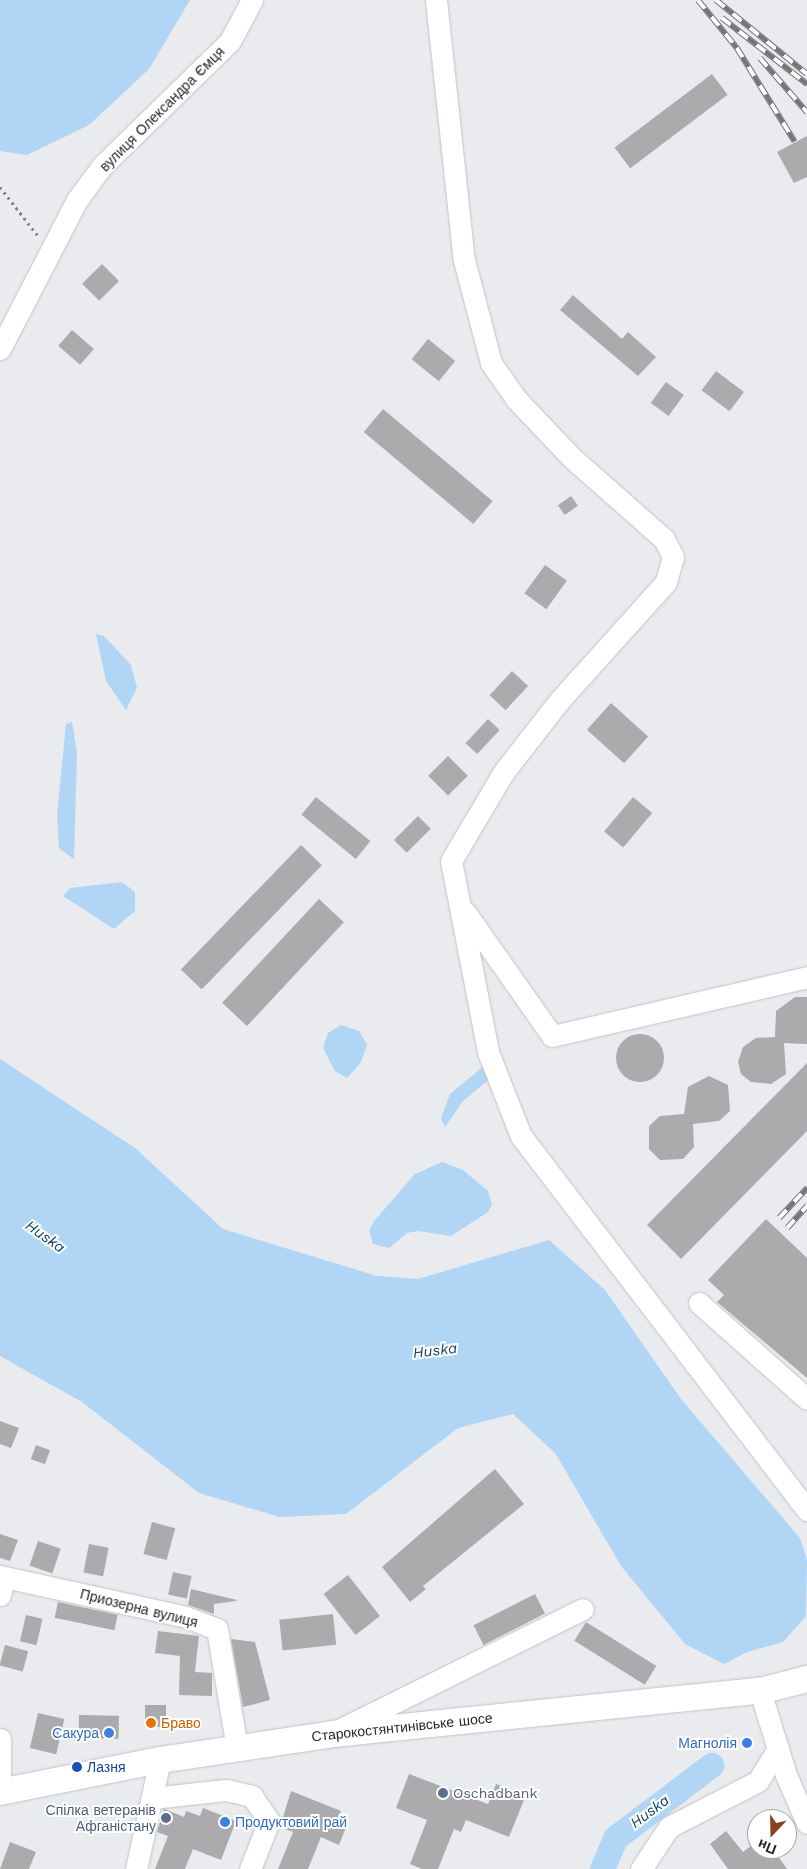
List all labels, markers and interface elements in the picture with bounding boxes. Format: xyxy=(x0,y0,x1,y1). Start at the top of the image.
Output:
street label: вулиця Олександра Ємця xyxy=(96,43,228,175)
water label: Huska xyxy=(22,1217,68,1257)
water label: Huska xyxy=(412,1339,458,1363)
street label: Приозерна вулиця xyxy=(78,1585,200,1631)
street label: Старокостянтинівське шосе xyxy=(311,1709,493,1745)
place label: Браво xyxy=(161,1715,201,1731)
marker: Браво xyxy=(145,1717,157,1729)
place label: Сакура xyxy=(52,1725,99,1741)
marker: Сакура xyxy=(103,1727,115,1739)
place label: Магнолія xyxy=(678,1735,737,1751)
marker: Магнолія xyxy=(741,1737,753,1749)
place label: Лазня xyxy=(87,1759,126,1775)
marker: Лазня xyxy=(71,1761,83,1773)
place label: Oschadbank xyxy=(453,1785,537,1801)
marker: Oschadbank xyxy=(437,1787,449,1799)
water label: Huska xyxy=(627,1791,673,1833)
place label: Спілка ветеранів Афганістану xyxy=(46,1802,156,1834)
north arrow xyxy=(747,1809,797,1859)
marker: Спілка ветеранів Афганістану xyxy=(160,1812,172,1824)
place label: Продуктовий рай xyxy=(235,1814,347,1830)
marker: Продуктовий рай xyxy=(219,1816,231,1828)
text: Пн xyxy=(755,1836,779,1858)

